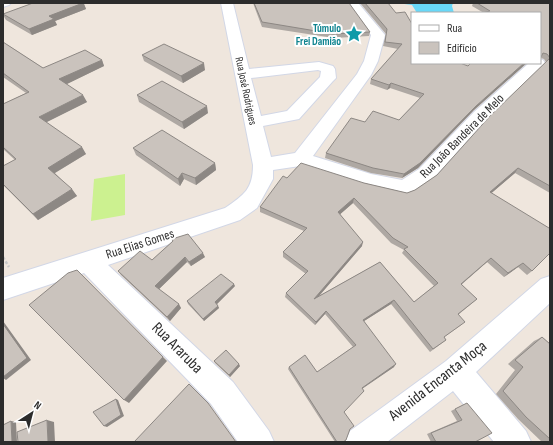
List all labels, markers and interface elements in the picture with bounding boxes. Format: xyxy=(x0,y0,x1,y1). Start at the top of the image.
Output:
legend xyxy=(411,12,541,64)
text: Rua xyxy=(447,21,463,36)
place label: Túmulo Frei Damião xyxy=(296,22,341,48)
place icon: Túmulo Frei Damião xyxy=(344,24,364,44)
text: Edifício xyxy=(447,41,477,56)
street label: Rua José Rodrigues xyxy=(232,56,260,126)
street label: Rua João Bandeira de Melo xyxy=(417,91,507,181)
street label: Rua Elias Gomes xyxy=(104,225,176,263)
street label: Rua Araruba xyxy=(147,318,207,378)
street label: Avenida Encanta Moça xyxy=(384,337,491,426)
north arrow xyxy=(12,393,52,433)
text: N xyxy=(31,398,44,412)

